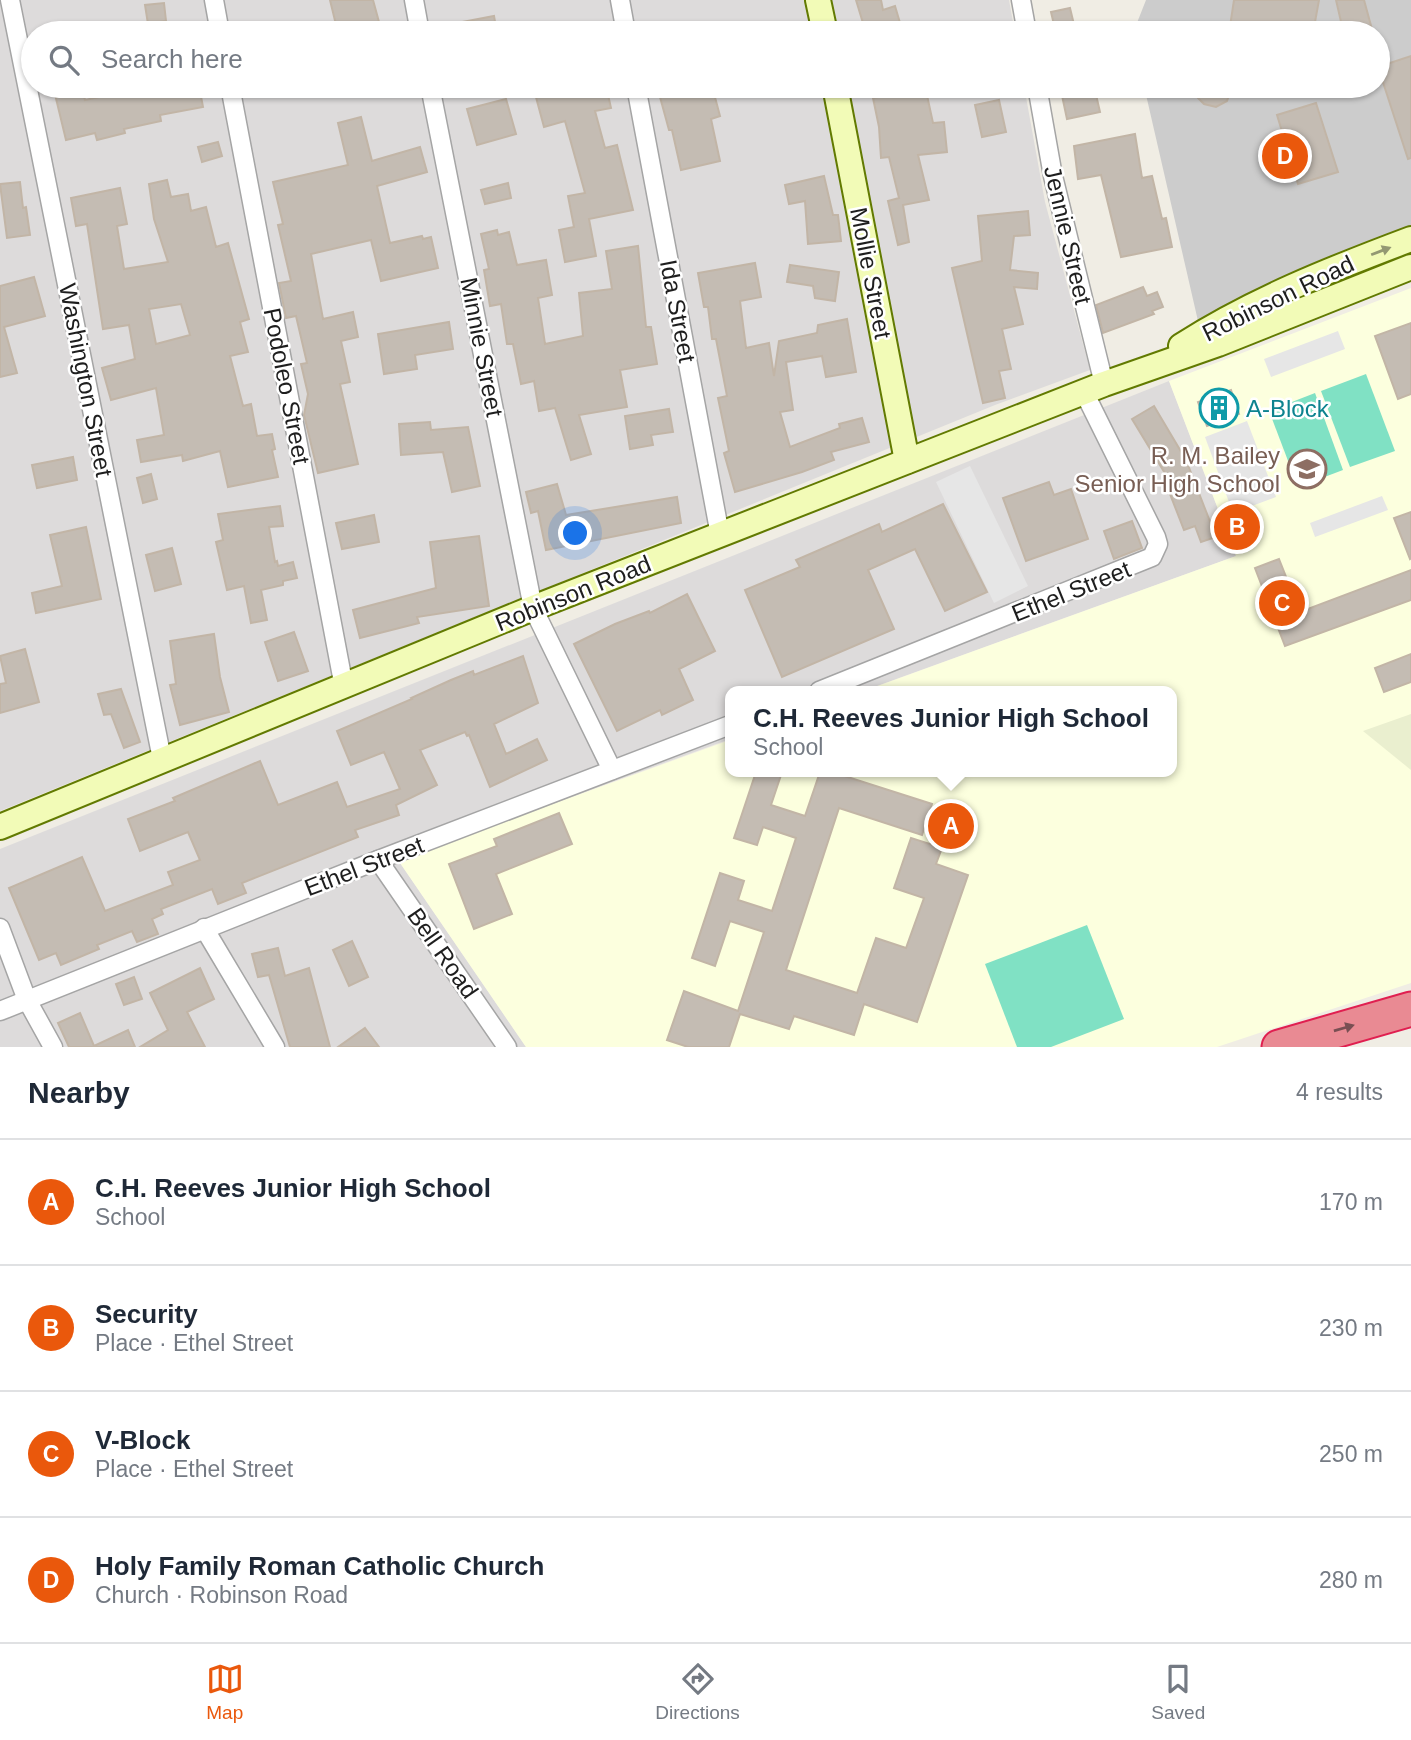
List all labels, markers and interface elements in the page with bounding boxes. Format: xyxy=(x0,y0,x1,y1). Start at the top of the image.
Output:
search box xyxy=(21,21,1390,98)
icon: search xyxy=(45,41,83,79)
text: Search here xyxy=(101,44,243,74)
pin: D xyxy=(1262,130,1308,182)
street label: Jennie Street xyxy=(1039,163,1097,307)
street label: Mollie Street xyxy=(845,205,897,341)
one-way arrow xyxy=(1370,245,1391,256)
street label: Robinson Road xyxy=(1198,250,1358,346)
street label: Ida Street xyxy=(655,257,701,365)
street label: Minnie Street xyxy=(455,275,509,419)
street label: Washington Street xyxy=(54,281,118,479)
street label: Podoleo Street xyxy=(259,305,315,467)
building icon: A-Block xyxy=(1198,387,1240,429)
place label: A-Block xyxy=(1246,395,1330,422)
place label: R. M. Bailey Senior High School xyxy=(1075,442,1280,497)
school or university icon: R. M. Bailey Senior High School xyxy=(1286,448,1328,490)
pin: B xyxy=(1214,501,1260,553)
your location xyxy=(558,516,592,550)
street label: Robinson Road xyxy=(491,549,655,637)
street label: Ethel Street xyxy=(1008,555,1134,627)
pin: C xyxy=(1259,577,1305,629)
popup xyxy=(725,686,1177,777)
text: C.H. Reeves Junior High School xyxy=(753,703,1149,733)
text: School xyxy=(753,734,823,760)
pin: A xyxy=(928,800,974,852)
street label: Ethel Street xyxy=(301,831,428,901)
street label: Bell Road xyxy=(402,903,484,1003)
one-way arrow xyxy=(1333,1022,1355,1033)
text: Nearby xyxy=(28,1076,130,1109)
text: 4 results xyxy=(1296,1079,1383,1105)
text: C.H. Reeves Junior High School xyxy=(95,1173,491,1203)
text: A xyxy=(43,1189,59,1215)
text: 170 m xyxy=(1319,1189,1383,1215)
text: School xyxy=(95,1204,165,1230)
text: Security xyxy=(95,1299,198,1329)
text: B xyxy=(43,1315,59,1341)
text: 230 m xyxy=(1319,1315,1383,1341)
text: Place · Ethel Street xyxy=(95,1330,293,1356)
text: V-Block xyxy=(95,1425,190,1455)
text: C xyxy=(43,1441,59,1467)
text: 250 m xyxy=(1319,1441,1383,1467)
text: Place · Ethel Street xyxy=(95,1456,293,1482)
text: Holy Family Roman Catholic Church xyxy=(95,1551,544,1581)
text: D xyxy=(43,1567,59,1593)
text: 280 m xyxy=(1319,1567,1383,1593)
text: Church · Robinson Road xyxy=(95,1582,348,1608)
tab: Map xyxy=(206,1660,244,1724)
tab: Directions xyxy=(655,1660,740,1724)
tab: Saved xyxy=(1151,1660,1205,1724)

